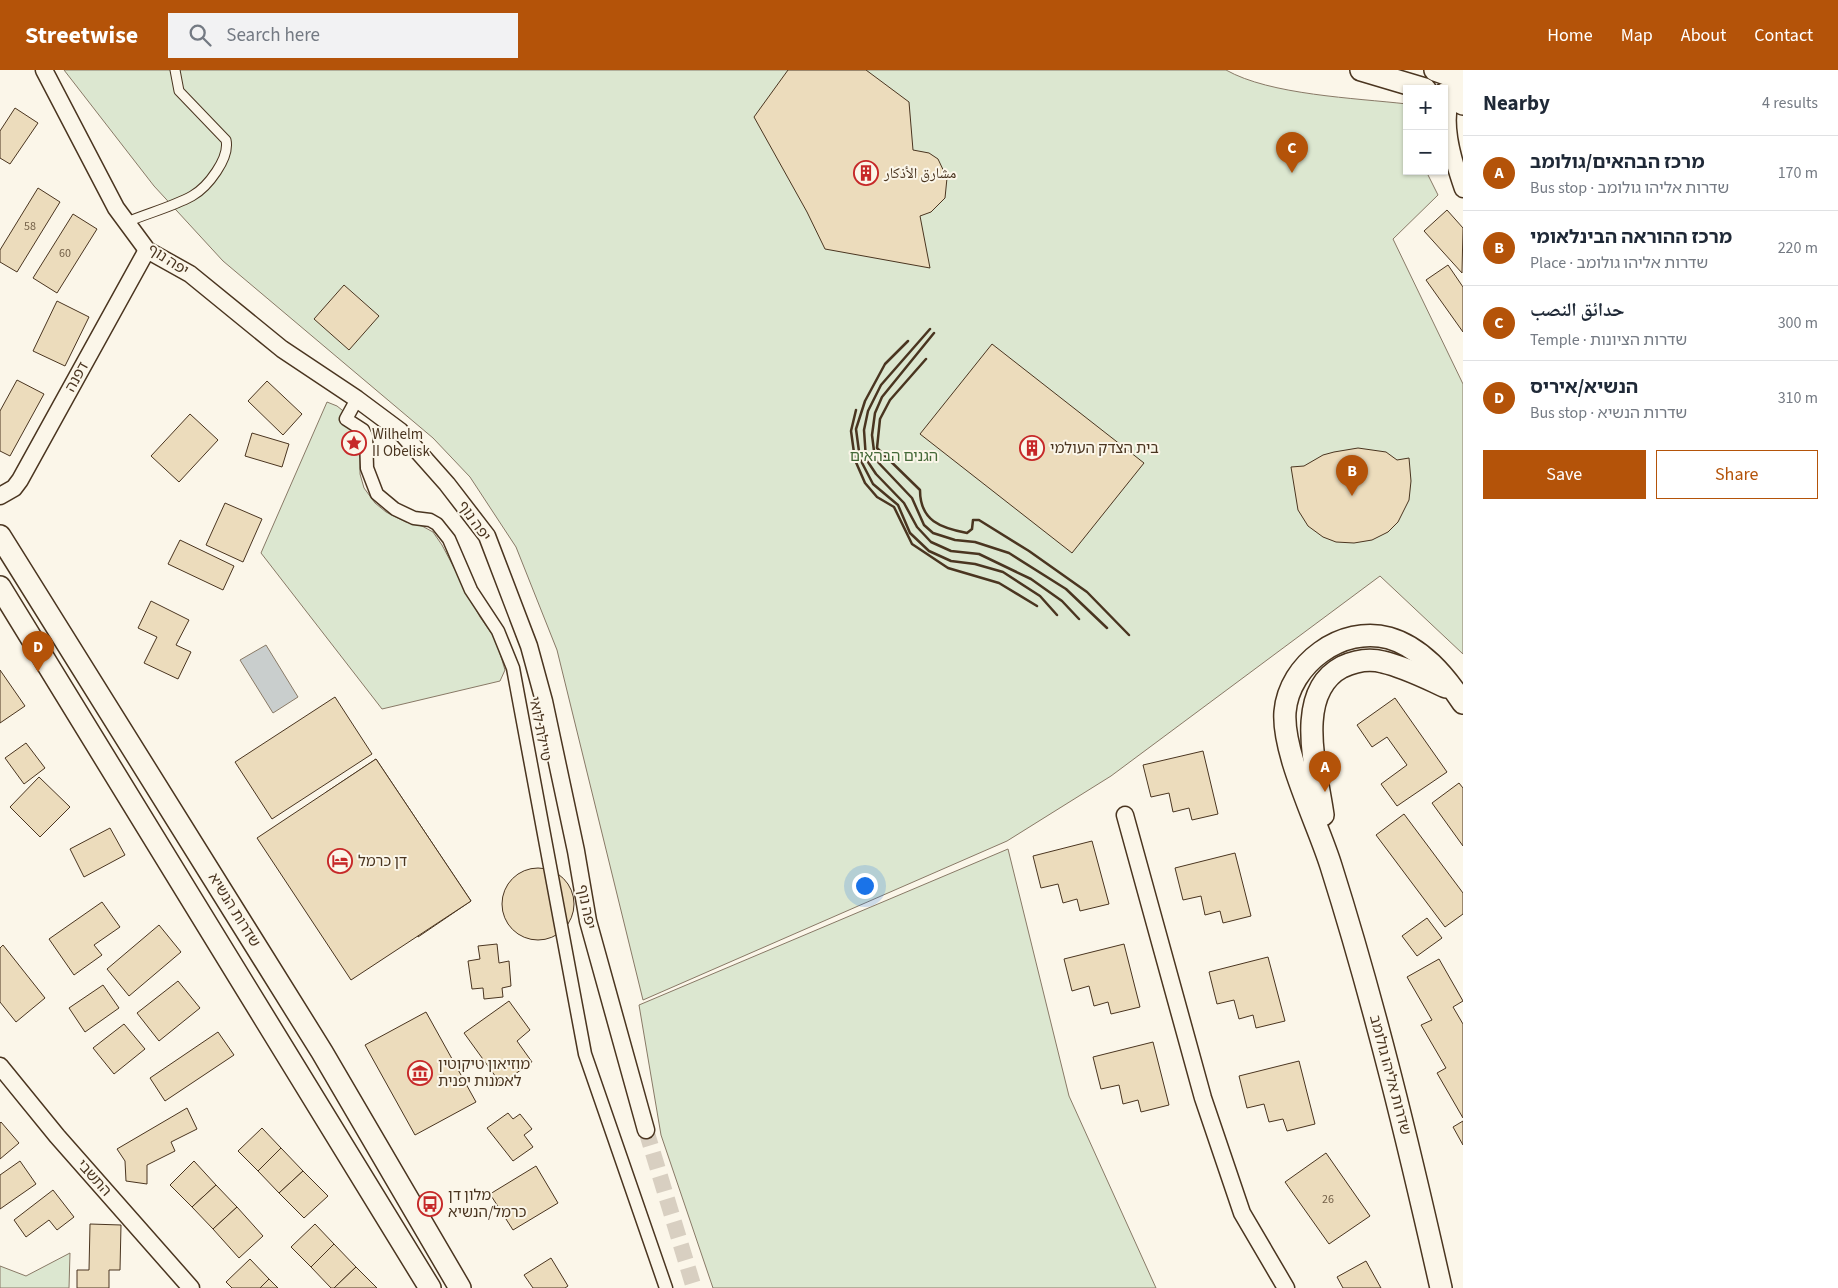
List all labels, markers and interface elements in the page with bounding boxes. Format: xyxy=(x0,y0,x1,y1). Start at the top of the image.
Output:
search box xyxy=(168,13,518,58)
text: Streetwise xyxy=(25,18,138,53)
icon: search xyxy=(186,21,214,49)
text: Search here xyxy=(226,22,320,49)
text: Home xyxy=(1547,23,1593,48)
text: Map xyxy=(1621,23,1653,48)
text: About xyxy=(1681,23,1726,48)
text: Contact xyxy=(1754,23,1813,48)
map controls xyxy=(1403,85,1448,175)
button: + xyxy=(1403,85,1448,130)
text: Nearby xyxy=(1483,88,1550,118)
text: 4 results xyxy=(1762,92,1818,114)
button: − xyxy=(1403,130,1448,175)
pin: C xyxy=(1276,132,1308,173)
text: מרכז הבהאים/גולומב xyxy=(1530,149,1705,176)
building icon: مشارق الأذكار xyxy=(853,160,879,186)
text: A xyxy=(1494,162,1504,184)
text: 170 m xyxy=(1778,162,1818,184)
place label: مشارق الأذكار xyxy=(883,163,957,184)
text: Bus stop · שדרות אליהו גולומב xyxy=(1530,177,1729,199)
house number: 58 xyxy=(24,218,36,235)
text: מרכז ההוראה הבינלאומי xyxy=(1530,224,1732,251)
text: B xyxy=(1494,237,1504,259)
text: 220 m xyxy=(1778,237,1818,259)
street label: יפה נוף xyxy=(143,239,193,281)
house number: 60 xyxy=(59,245,71,262)
text: Place · שדרות אליהו גולומב xyxy=(1530,252,1708,274)
text: حدائق النصب xyxy=(1530,297,1625,324)
text: C xyxy=(1494,312,1504,334)
text: 300 m xyxy=(1778,312,1818,334)
text: Temple · שדרות הציונות xyxy=(1530,329,1687,351)
street label: דפנה xyxy=(60,358,94,396)
text: הנשיא/איריס xyxy=(1530,374,1638,401)
text: D xyxy=(1494,387,1504,409)
text: 310 m xyxy=(1778,387,1818,409)
text: Bus stop · שדרות הנשיא xyxy=(1530,402,1687,424)
place label: Wilhelm II Obelisk xyxy=(372,424,430,462)
place icon: Wilhelm II Obelisk xyxy=(341,430,367,456)
building icon: בית הצדק העולמי xyxy=(1019,435,1045,461)
place label: בית הצדק העולמי xyxy=(1050,438,1159,459)
park label: הגנים הבהאים xyxy=(850,446,938,467)
button: Save xyxy=(1483,450,1646,499)
button: Share xyxy=(1656,450,1818,499)
pin: B xyxy=(1336,455,1368,496)
street label: יפה נוף xyxy=(452,497,496,545)
pin: D xyxy=(22,631,54,672)
street label: טיילת לואי xyxy=(523,695,557,763)
pin: A xyxy=(1309,751,1341,792)
hotel icon: דן כרמל xyxy=(327,848,353,874)
place label: דן כרמל xyxy=(358,851,407,872)
street label: שדרות הנשיא xyxy=(203,869,265,951)
your location xyxy=(852,873,878,899)
street label: יפה נוף xyxy=(571,883,601,931)
street label: שדרות אליהו גולומב xyxy=(1364,1013,1416,1137)
place label: מוזיאון טיקוטין לאמנות יפנית xyxy=(438,1054,530,1092)
museum icon: מוזיאון טיקוטין לאמנות יפנית xyxy=(407,1060,433,1086)
street label: התשבי xyxy=(72,1155,116,1201)
place label: מלון דן כרמל/הנשיא xyxy=(448,1185,527,1223)
bus stop icon: מלון דן כרמל/הנשיא xyxy=(417,1191,443,1217)
house number: 26 xyxy=(1322,1191,1334,1208)

